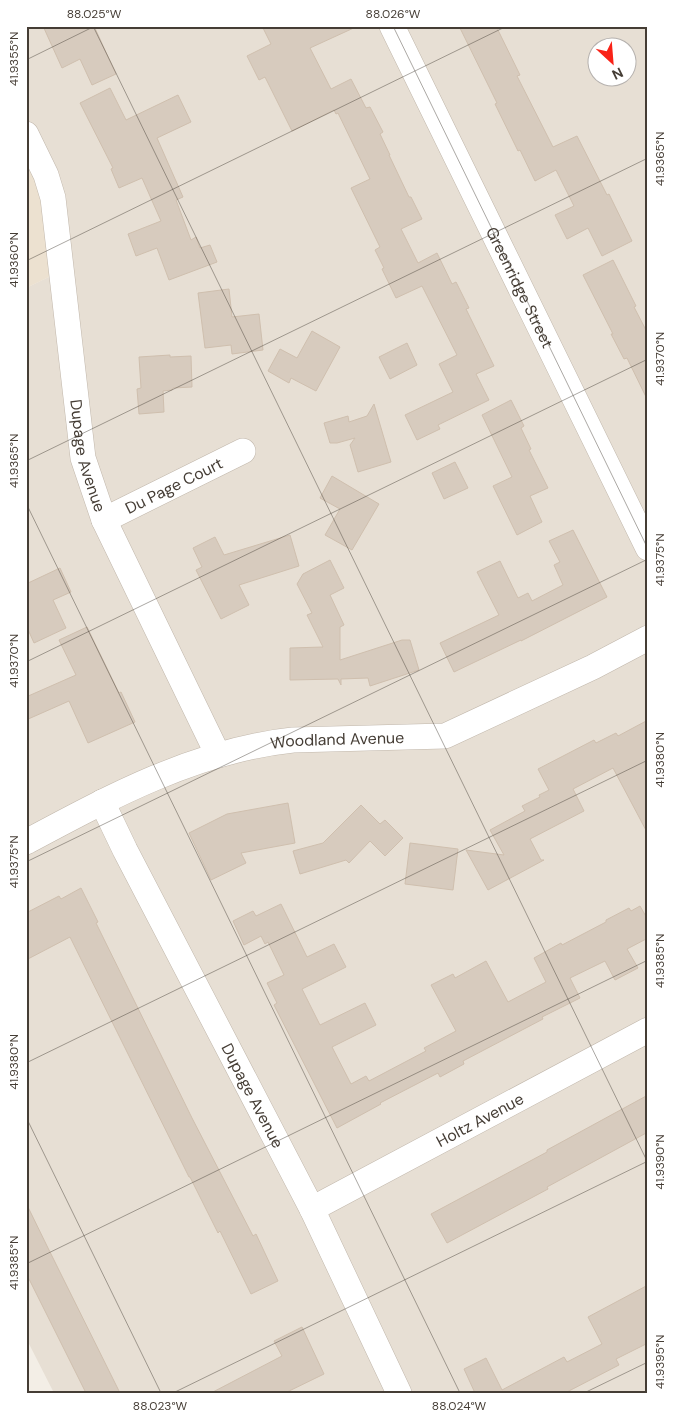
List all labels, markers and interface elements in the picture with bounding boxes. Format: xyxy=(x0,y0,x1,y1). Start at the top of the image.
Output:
text: 88.025°W xyxy=(67,6,122,22)
text: 88.026°W xyxy=(366,6,421,22)
text: 41.9355°N xyxy=(6,32,22,86)
north arrow xyxy=(586,38,636,88)
text: N xyxy=(609,63,626,84)
text: 41.9365°N xyxy=(652,132,668,186)
street label: Greenridge Street xyxy=(482,223,559,351)
text: 41.9360°N xyxy=(6,232,22,288)
text: 41.9370°N xyxy=(652,332,668,386)
street label: Dupage Avenue xyxy=(66,398,111,515)
text: 41.9365°N xyxy=(6,434,22,488)
street label: Du Page Court xyxy=(122,452,226,518)
text: 41.9375°N xyxy=(652,533,668,587)
text: 41.9370°N xyxy=(6,634,22,688)
street label: Woodland Avenue xyxy=(269,727,404,753)
text: 41.9380°N xyxy=(652,732,668,788)
text: 41.9375°N xyxy=(6,835,22,889)
text: 41.9385°N xyxy=(652,934,668,988)
text: 41.9380°N xyxy=(6,1034,22,1090)
street label: Dupage Avenue xyxy=(217,1039,289,1151)
street label: Holtz Avenue xyxy=(432,1088,527,1152)
text: 41.9390°N xyxy=(652,1134,668,1190)
text: 41.9385°N xyxy=(6,1236,22,1290)
text: 41.9395°N xyxy=(652,1335,668,1389)
text: 88.023°W xyxy=(133,1398,188,1414)
text: 88.024°W xyxy=(432,1398,487,1414)

